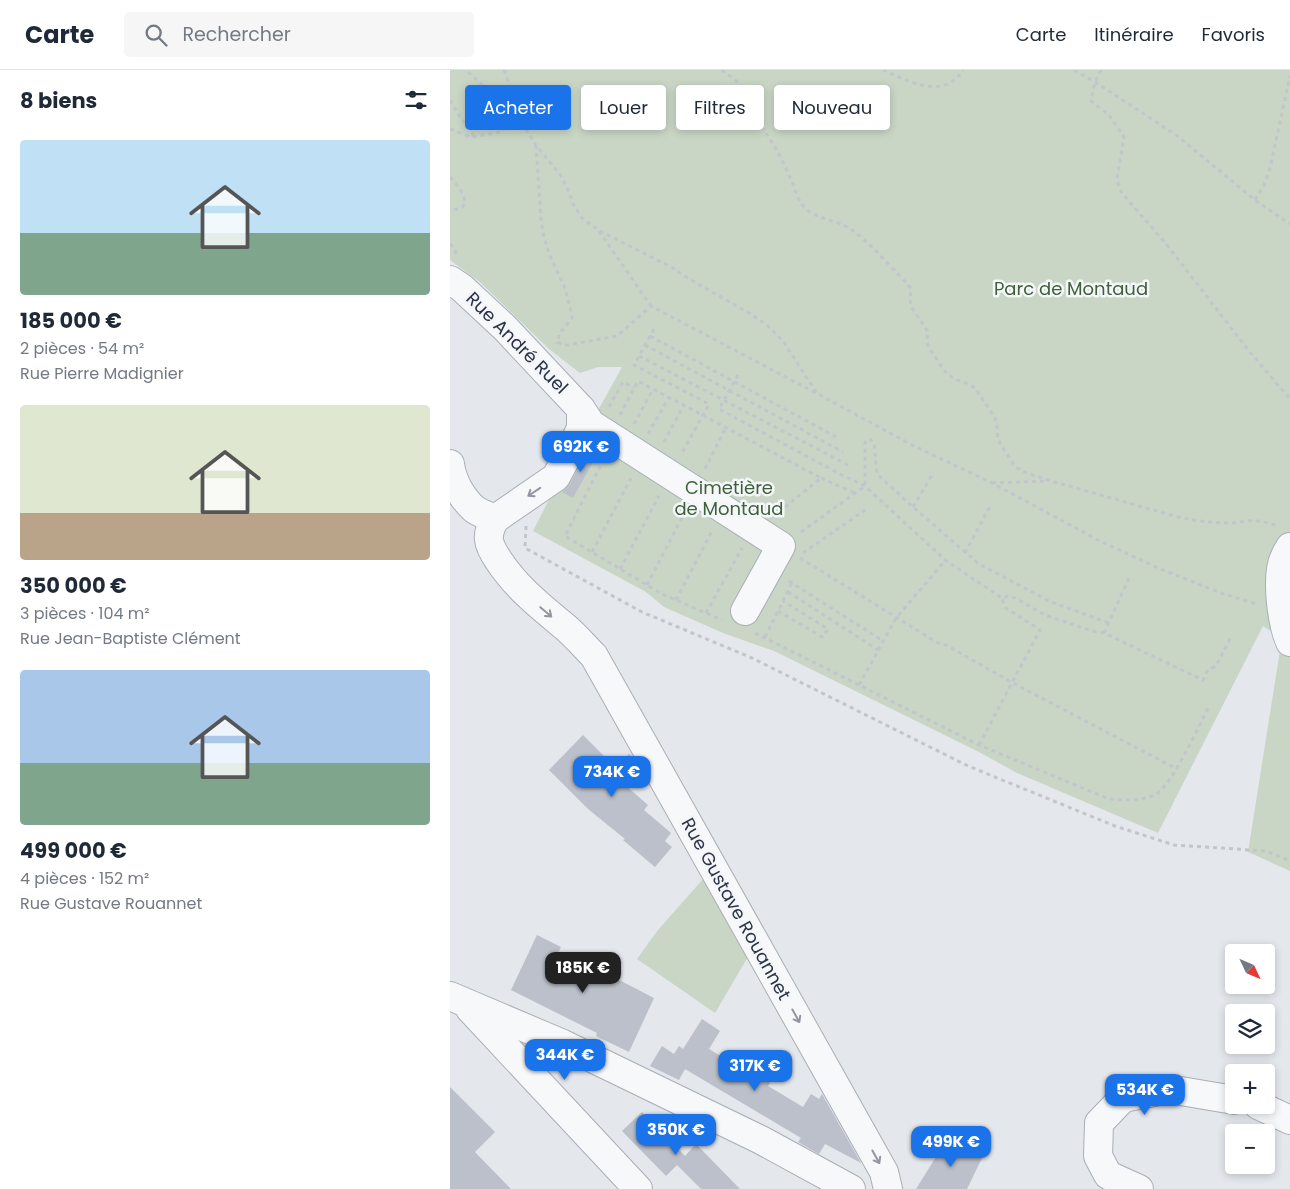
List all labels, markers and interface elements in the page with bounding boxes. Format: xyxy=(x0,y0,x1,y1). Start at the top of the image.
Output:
search box xyxy=(124,12,474,57)
text: Carte xyxy=(25,18,94,51)
icon: search xyxy=(142,21,170,49)
text: Rechercher xyxy=(182,21,291,48)
text: Carte xyxy=(1016,22,1066,47)
text: Itinéraire xyxy=(1094,22,1174,47)
text: Favoris xyxy=(1202,22,1265,47)
chip: Acheter xyxy=(465,85,571,130)
chip: Louer xyxy=(581,85,666,130)
chip: Filtres xyxy=(676,85,764,130)
chip: Nouveau xyxy=(774,85,890,130)
text: 8 biens xyxy=(20,86,97,115)
icon: filters xyxy=(402,86,430,114)
icon: home xyxy=(180,172,270,262)
park label: Parc de Montaud xyxy=(994,276,1148,301)
street label: Rue André Ruel xyxy=(461,286,574,399)
text: 185 000 € xyxy=(20,306,122,335)
text: 2 pièces · 54 m² xyxy=(20,337,144,360)
text: Rue Pierre Madignier xyxy=(20,362,184,385)
pin: 692K € xyxy=(540,430,622,473)
text: 692K € xyxy=(553,435,609,458)
icon: home xyxy=(180,437,270,527)
park label: Cimetière de Montaud xyxy=(674,475,784,521)
one-way arrow xyxy=(527,487,541,497)
text: 350 000 € xyxy=(20,571,127,600)
text: 3 pièces · 104 m² xyxy=(20,602,150,625)
one-way arrow xyxy=(540,606,553,618)
text: Rue Jean-Baptiste Clément xyxy=(20,627,241,650)
icon: home xyxy=(180,702,270,792)
pin: 734K € xyxy=(571,756,653,798)
text: 734K € xyxy=(584,760,640,783)
street label: Rue Gustave Rouannet xyxy=(676,813,797,1004)
text: 499 000 € xyxy=(20,836,127,865)
text: 4 pièces · 152 m² xyxy=(20,867,149,890)
text: Rue Gustave Rouannet xyxy=(20,892,202,915)
north arrow xyxy=(1225,944,1275,994)
map controls xyxy=(1225,944,1275,1174)
pin: 185K € xyxy=(542,952,624,994)
text: 185K € xyxy=(556,956,610,979)
button: layers xyxy=(1225,1004,1275,1054)
one-way arrow xyxy=(791,1008,801,1023)
pin: 344K € xyxy=(524,1038,606,1081)
text: 344K € xyxy=(536,1043,594,1066)
pin: 317K € xyxy=(714,1050,796,1092)
text: 317K € xyxy=(729,1054,781,1077)
button: + xyxy=(1225,1064,1275,1114)
pin: 534K € xyxy=(1104,1074,1186,1116)
text: 534K € xyxy=(1116,1078,1174,1101)
pin: 350K € xyxy=(635,1114,717,1156)
text: 350K € xyxy=(647,1118,705,1141)
button: − xyxy=(1225,1124,1275,1174)
pin: 499K € xyxy=(910,1126,992,1168)
text: 499K € xyxy=(922,1130,980,1153)
one-way arrow xyxy=(871,1150,881,1164)

